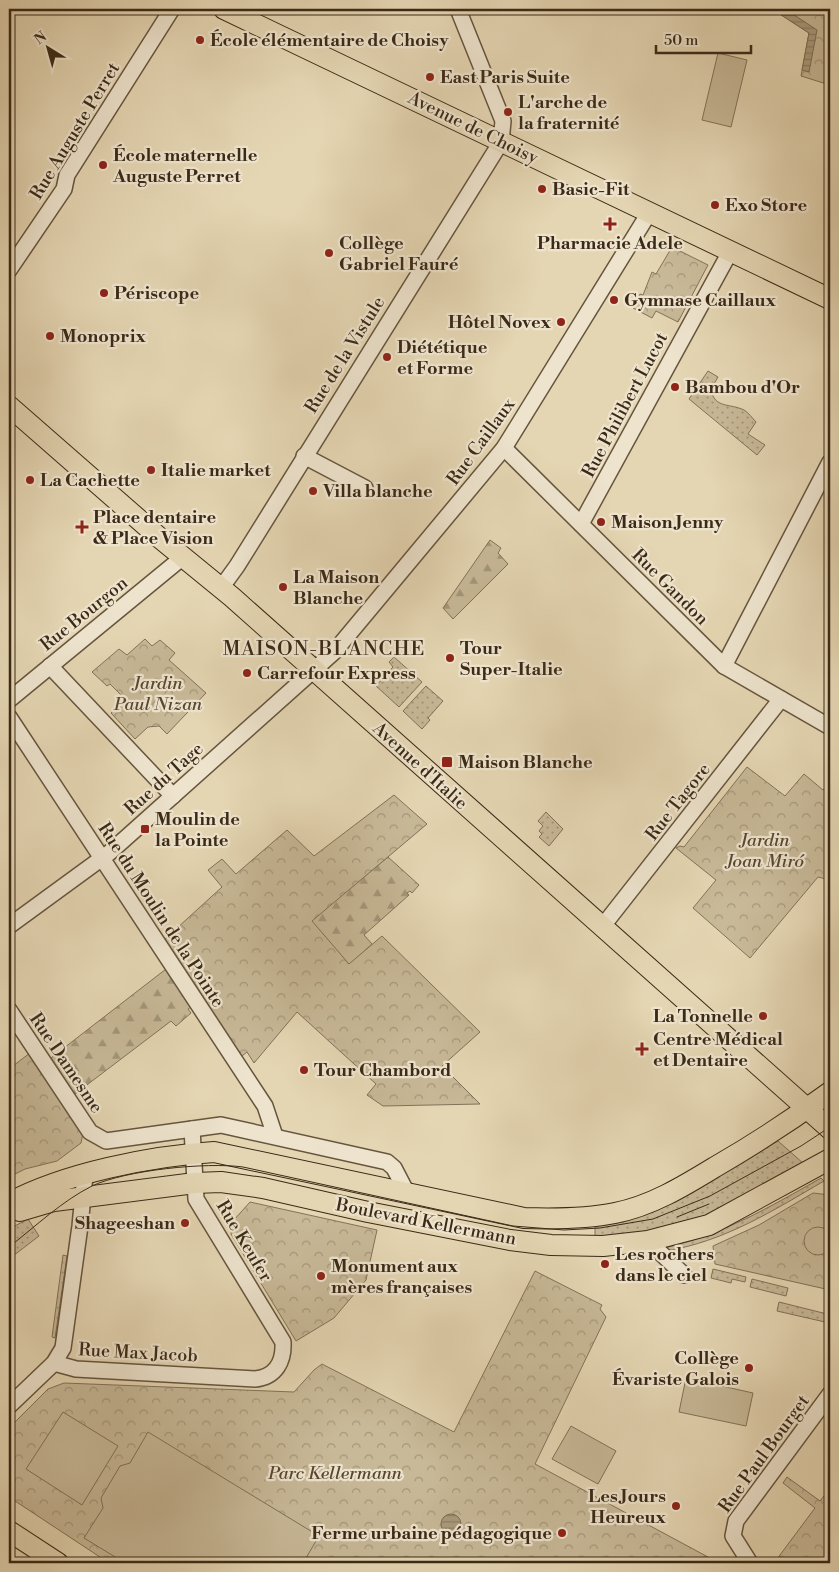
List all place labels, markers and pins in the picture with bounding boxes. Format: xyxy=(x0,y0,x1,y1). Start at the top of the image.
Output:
place label: École élémentaire de Choisy xyxy=(210,29,450,52)
marker: École élémentaire de Choisy xyxy=(194,34,206,46)
place label: East Paris Suite xyxy=(440,66,570,89)
marker: East Paris Suite xyxy=(424,71,436,83)
place label: L'arche de la fraternité xyxy=(518,91,620,135)
marker: L'arche de la fraternité xyxy=(502,106,514,118)
place label: École maternelle Auguste Perret xyxy=(112,144,258,188)
marker: École maternelle Auguste Perret xyxy=(97,159,109,171)
place label: Basic-Fit xyxy=(552,178,630,201)
marker: Basic-Fit xyxy=(536,183,548,195)
place label: Exo Store xyxy=(725,194,808,217)
marker: Exo Store xyxy=(709,199,721,211)
marker: Pharmacie Adele xyxy=(604,218,616,230)
place label: Collège Gabriel Fauré xyxy=(339,232,459,276)
place label: Pharmacie Adele xyxy=(537,232,683,255)
marker: Collège Gabriel Fauré xyxy=(323,247,335,259)
place label: Périscope xyxy=(114,282,199,305)
marker: Périscope xyxy=(98,287,110,299)
place label: Gymnase Caillaux xyxy=(624,289,777,312)
marker: Gymnase Caillaux xyxy=(608,294,620,306)
place label: Hôtel Novex xyxy=(448,311,552,334)
marker: Hôtel Novex xyxy=(555,316,567,328)
place label: Monoprix xyxy=(60,325,147,348)
marker: Monoprix xyxy=(44,330,56,342)
place label: Diététique et Forme xyxy=(397,336,488,380)
marker: Diététique et Forme xyxy=(381,351,393,363)
place label: Bambou d'Or xyxy=(685,376,800,399)
marker: Bambou d'Or xyxy=(669,381,681,393)
place label: Italie market xyxy=(161,459,271,482)
marker: Italie market xyxy=(145,464,157,476)
place label: La Cachette xyxy=(40,469,140,492)
marker: La Cachette xyxy=(24,474,36,486)
place label: Villa blanche xyxy=(322,480,433,503)
marker: Villa blanche xyxy=(307,485,319,497)
place label: Place dentaire & Place Vision xyxy=(93,506,217,550)
place label: Maison Jenny xyxy=(611,511,724,534)
marker: Maison Jenny xyxy=(595,516,607,528)
marker: Place dentaire & Place Vision xyxy=(75,520,89,534)
place label: La Maison Blanche xyxy=(293,566,379,610)
marker: La Maison Blanche xyxy=(277,581,289,593)
place label: Tour Super-Italie xyxy=(460,637,563,681)
marker: Tour Super-Italie xyxy=(444,652,456,664)
place label: Carrefour Express xyxy=(257,662,416,685)
marker: Carrefour Express xyxy=(241,667,253,679)
place label: Maison Blanche xyxy=(458,751,593,774)
marker: Maison Blanche xyxy=(440,755,454,769)
place label: Moulin de la Pointe xyxy=(155,808,240,852)
marker: Moulin de la Pointe xyxy=(139,823,151,835)
place label: La Tonnelle xyxy=(653,1005,753,1028)
marker: La Tonnelle xyxy=(757,1010,769,1022)
place label: Centre Médical et Dentaire xyxy=(653,1028,783,1072)
marker: Centre Médical et Dentaire xyxy=(635,1042,649,1056)
place label: Tour Chambord xyxy=(314,1059,451,1082)
marker: Tour Chambord xyxy=(298,1064,310,1076)
place label: Shageeshan xyxy=(75,1212,175,1235)
marker: Shageeshan xyxy=(179,1217,191,1229)
place label: Les rochers dans le ciel xyxy=(615,1243,714,1287)
place label: Monument aux mères françaises xyxy=(331,1255,472,1299)
marker: Les rochers dans le ciel xyxy=(599,1258,611,1270)
marker: Monument aux mères françaises xyxy=(315,1270,327,1282)
place label: Collège Évariste Galois xyxy=(612,1347,739,1391)
marker: Collège Évariste Galois xyxy=(743,1362,755,1374)
place label: Les Jours Heureux xyxy=(588,1485,667,1529)
marker: Les Jours Heureux xyxy=(670,1500,682,1512)
place label: Ferme urbaine pédagogique xyxy=(311,1522,552,1545)
marker: Ferme urbaine pédagogique xyxy=(556,1527,568,1539)

